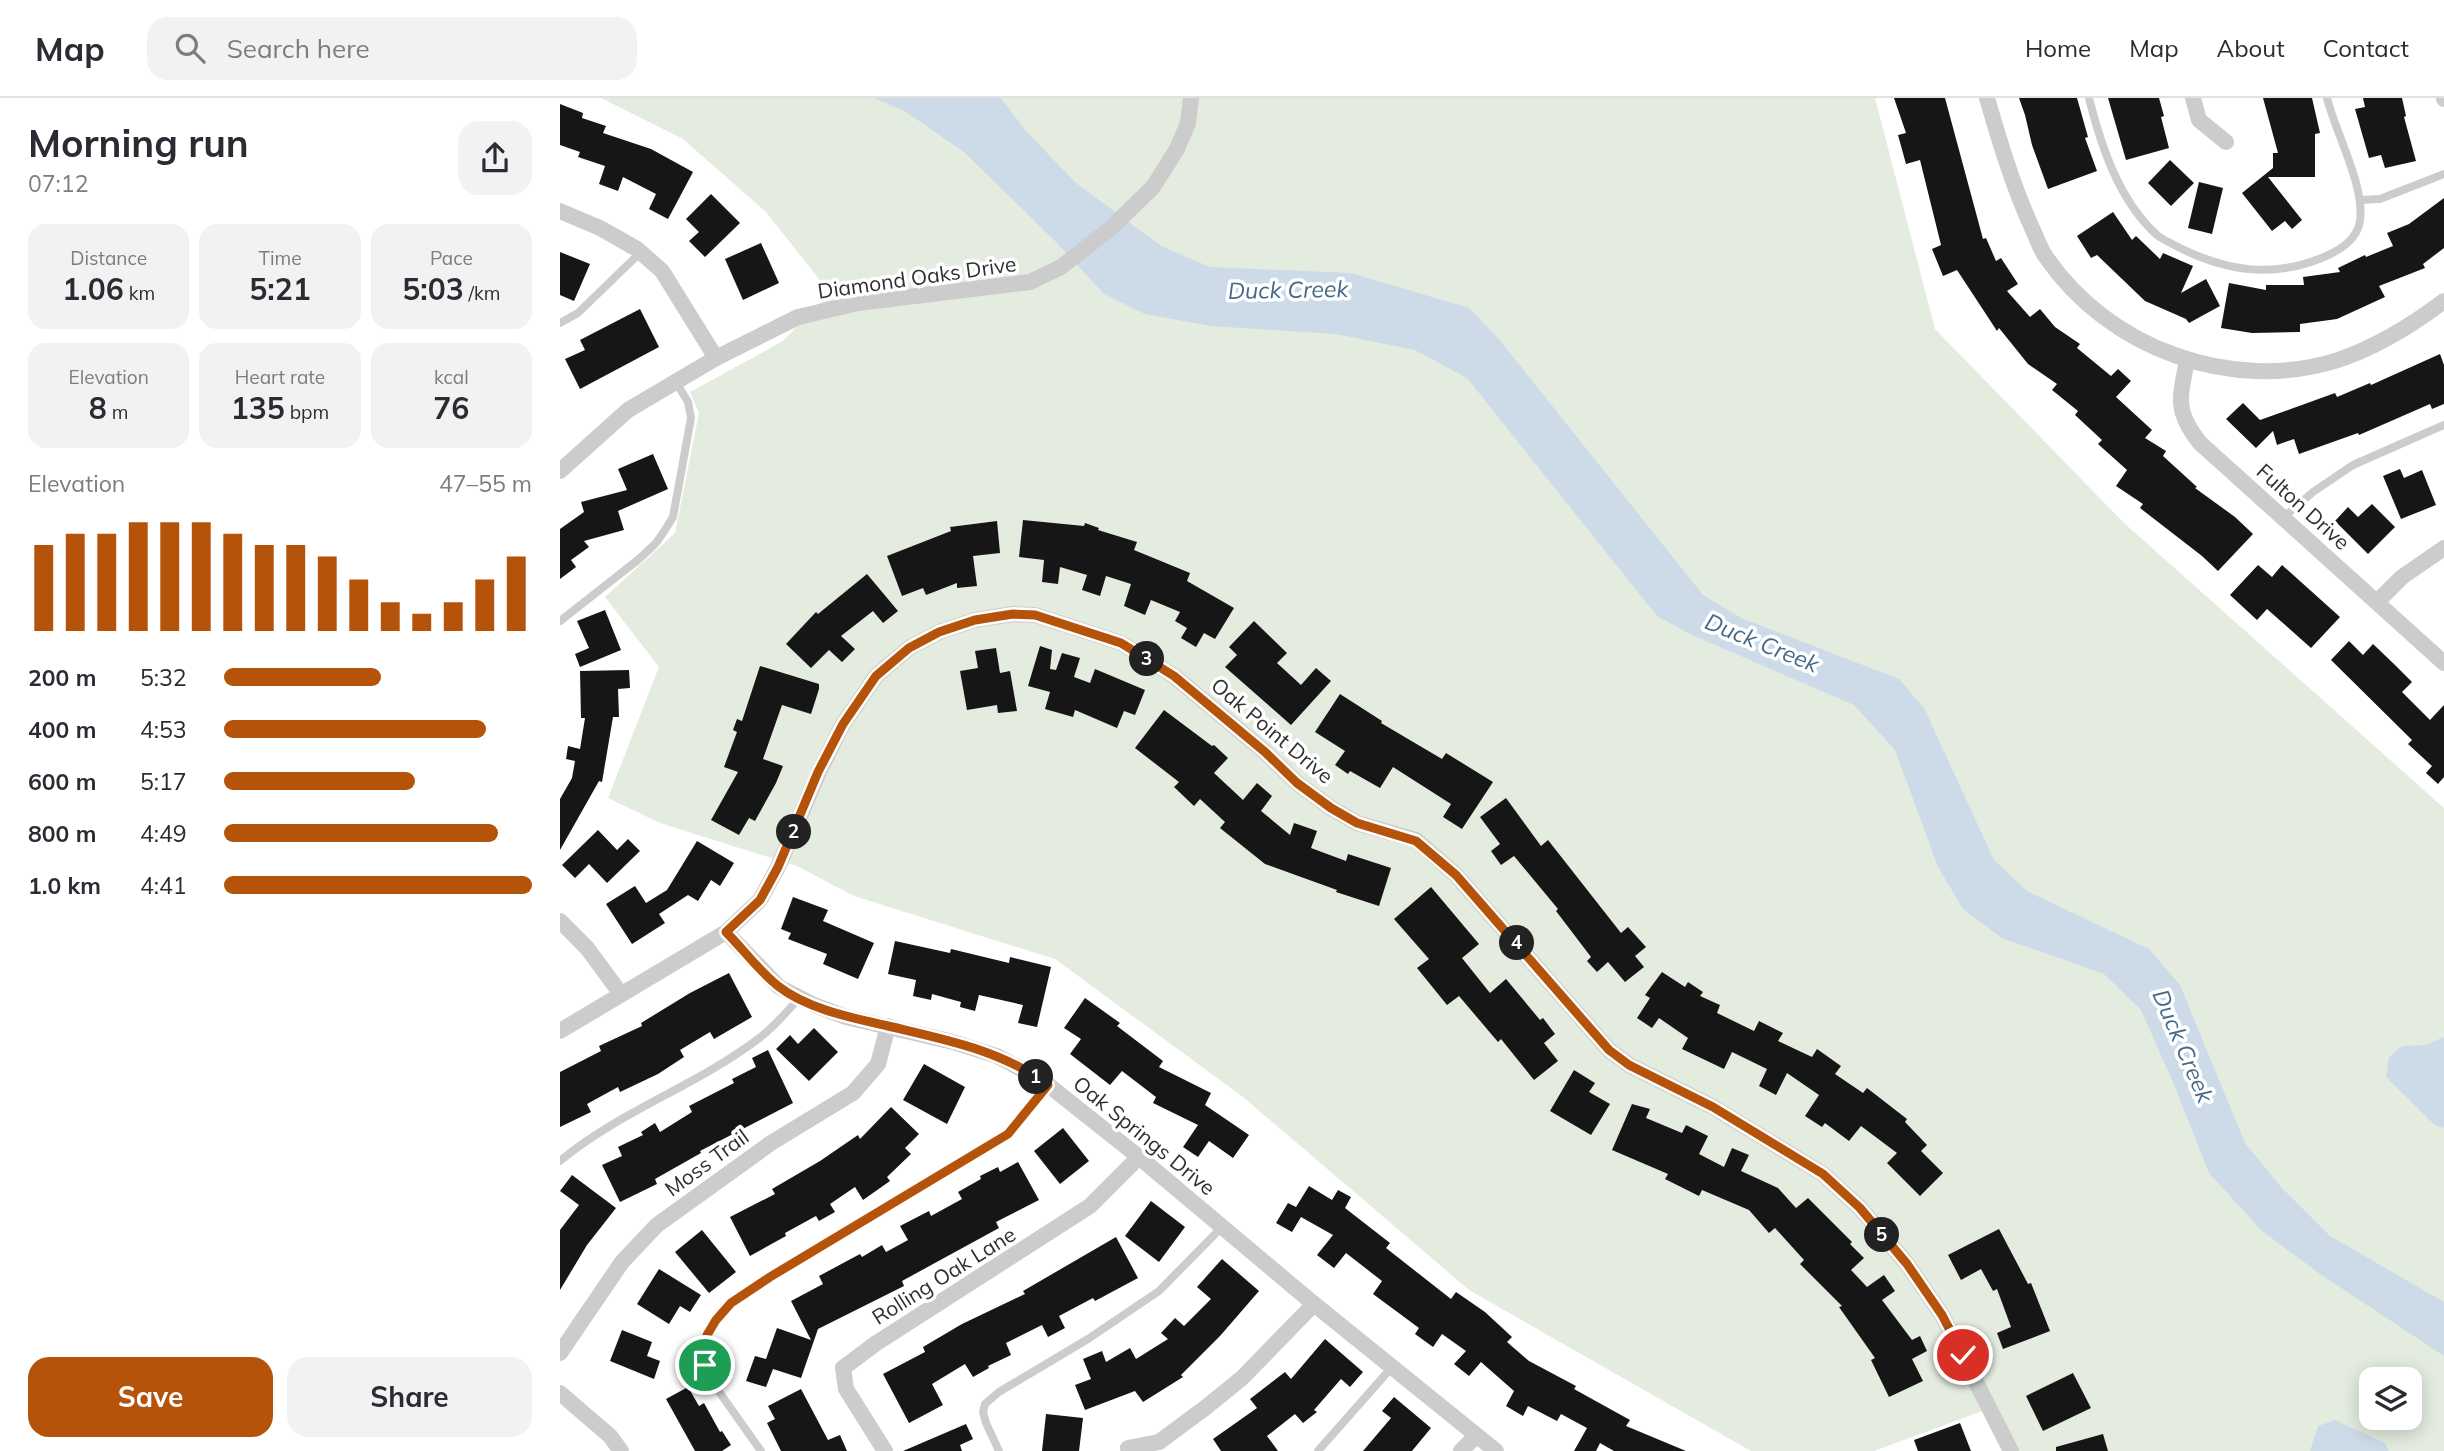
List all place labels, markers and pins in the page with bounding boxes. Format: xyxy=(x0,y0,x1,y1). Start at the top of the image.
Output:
pin: 3 xyxy=(1130,642,1164,676)
pin: 2 xyxy=(776,814,812,850)
pin: 4 xyxy=(1500,926,1534,960)
pin: 1 xyxy=(1018,1060,1054,1094)
pin: 5 xyxy=(1864,1218,1900,1252)
pin xyxy=(1933,1325,1993,1385)
pin xyxy=(675,1335,735,1395)

